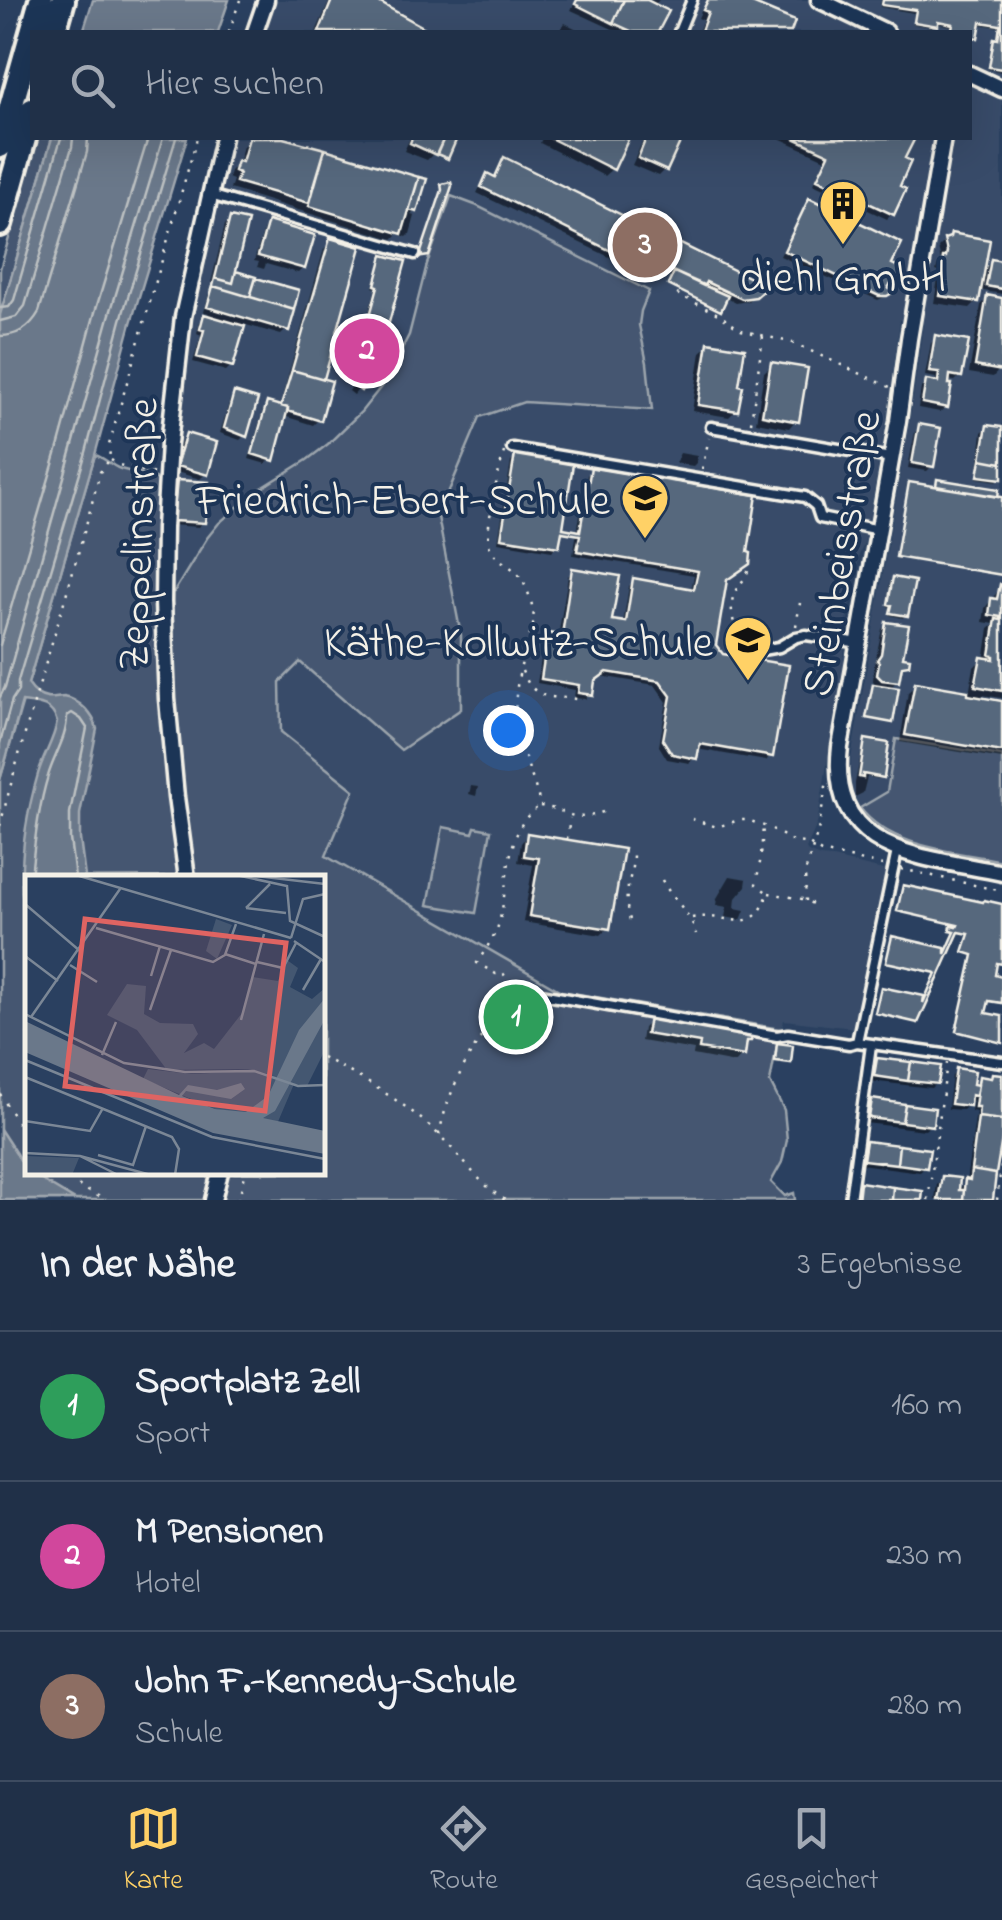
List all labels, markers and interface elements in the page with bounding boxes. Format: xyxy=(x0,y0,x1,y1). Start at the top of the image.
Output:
search box xyxy=(30,30,972,140)
text: Hier suchen xyxy=(145,57,324,113)
icon: search xyxy=(65,58,120,113)
building icon: diehl GmbH xyxy=(817,178,869,246)
pin: 3 xyxy=(612,208,678,282)
place label: diehl GmbH xyxy=(740,247,946,313)
pin: 2 xyxy=(334,314,400,388)
street label: Zeppelinstraße xyxy=(103,396,179,672)
street label: Steinbeisstraße xyxy=(786,405,902,702)
place label: Friedrich-Ebert-Schule xyxy=(195,470,611,536)
school or university icon: Friedrich-Ebert-Schule xyxy=(619,472,671,540)
place label: Käthe-Kollwitz-Schule xyxy=(324,612,714,678)
school or university icon: Käthe-Kollwitz-Schule xyxy=(722,614,774,682)
your location xyxy=(483,705,534,756)
inset map xyxy=(25,875,325,1175)
pin: 1 xyxy=(484,980,548,1054)
text: In der Nähe xyxy=(40,1235,235,1296)
text: 3 Ergebnisse xyxy=(797,1242,962,1289)
text: Sportplatz Zell xyxy=(135,1355,360,1411)
text: 1 xyxy=(67,1383,78,1430)
text: 160 m xyxy=(891,1383,962,1430)
text: Sport xyxy=(135,1411,210,1458)
text: M Pensionen xyxy=(135,1505,323,1561)
text: 2 xyxy=(65,1533,80,1580)
text: 230 m xyxy=(886,1533,962,1580)
text: Hotel xyxy=(135,1561,201,1608)
text: John F.-Kennedy-Schule xyxy=(135,1655,516,1711)
text: 3 xyxy=(66,1683,79,1730)
text: 280 m xyxy=(887,1683,962,1730)
text: Schule xyxy=(135,1711,223,1758)
tab: Karte xyxy=(124,1801,183,1902)
tab: Route xyxy=(430,1801,498,1902)
tab: Gespeichert xyxy=(745,1801,878,1902)

